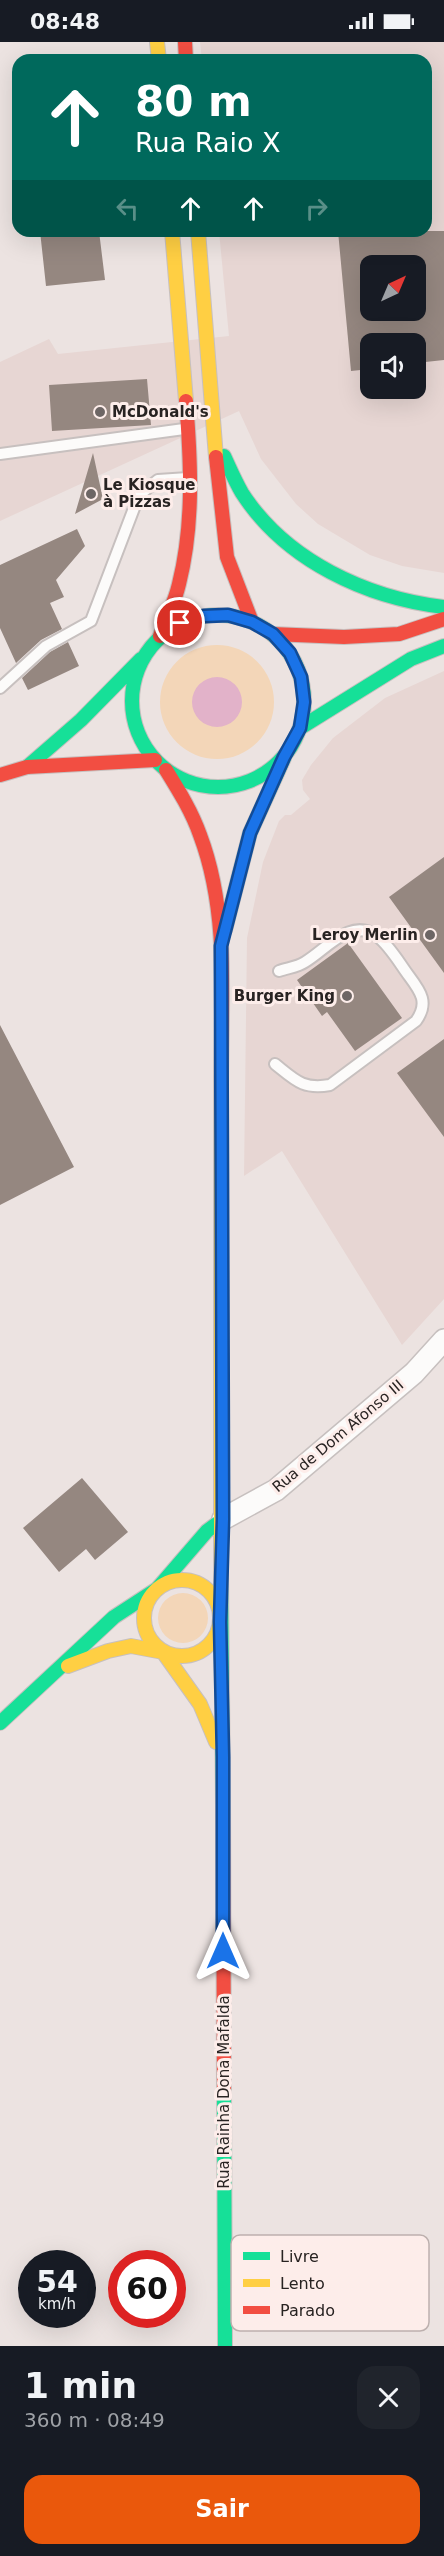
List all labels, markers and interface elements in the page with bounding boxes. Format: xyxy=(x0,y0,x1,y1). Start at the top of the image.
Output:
text: 08:48 xyxy=(30,9,100,34)
text: 80 m xyxy=(135,77,252,126)
icon: ahead xyxy=(36,78,114,156)
text: Rua Raio X xyxy=(135,127,281,158)
icon: left xyxy=(111,192,144,225)
icon: ahead xyxy=(174,192,207,225)
icon: ahead xyxy=(237,192,270,225)
icon: right xyxy=(300,192,333,225)
north arrow xyxy=(360,255,426,321)
map controls xyxy=(360,255,426,399)
button: sound xyxy=(360,333,426,399)
place label: McDonald's xyxy=(112,403,209,421)
marker: McDonald's xyxy=(93,405,107,419)
place label: Le Kiosque à Pizzas xyxy=(103,476,196,511)
marker: Le Kiosque à Pizzas xyxy=(84,487,98,501)
pin xyxy=(154,597,205,648)
icon: arrive xyxy=(163,606,196,639)
place label: Leroy Merlin xyxy=(312,926,418,944)
marker: Leroy Merlin xyxy=(423,928,437,942)
place label: Burger King xyxy=(234,987,335,1005)
marker: Burger King xyxy=(340,989,354,1003)
street label: Rua de Dom Afonso III xyxy=(269,1376,407,1496)
position arrow xyxy=(191,1919,255,1983)
street label: Rua Rainha Dona Mafalda xyxy=(215,1995,233,2189)
legend xyxy=(231,2235,429,2331)
text: Livre xyxy=(280,2247,319,2266)
speed limit sign: 60 xyxy=(108,2250,186,2328)
text: 54 xyxy=(36,2264,78,2299)
text: Lento xyxy=(280,2274,325,2293)
text: km/h xyxy=(38,2295,76,2313)
text: Parado xyxy=(280,2301,335,2320)
text: 1 min xyxy=(24,2365,137,2406)
button: close xyxy=(357,2366,420,2429)
text: 360 m · 08:49 xyxy=(24,2408,165,2432)
button: Sair xyxy=(24,2475,420,2544)

